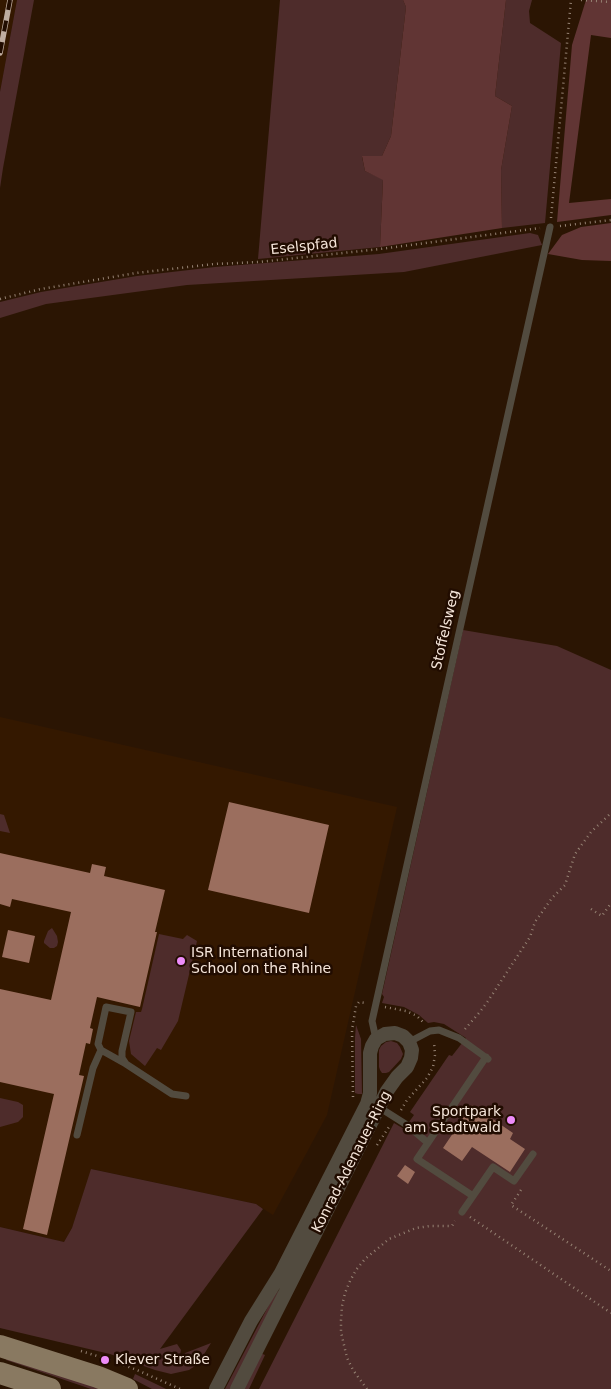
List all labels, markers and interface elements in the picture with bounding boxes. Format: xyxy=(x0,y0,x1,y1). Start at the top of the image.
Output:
street label: Eselspfad xyxy=(270,235,338,259)
street label: Stoffelsweg xyxy=(429,588,463,672)
place label: ISR International School on the Rhine xyxy=(191,945,331,978)
marker: ISR International School on the Rhine xyxy=(175,955,187,967)
street label: Konrad-Adenauer-Ring xyxy=(309,1088,395,1236)
place label: Sportpark am Stadtwald xyxy=(404,1104,501,1136)
marker: Sportpark am Stadtwald xyxy=(505,1114,517,1126)
place label: Klever Straße xyxy=(115,1352,210,1368)
marker: Klever Straße xyxy=(99,1354,111,1366)

